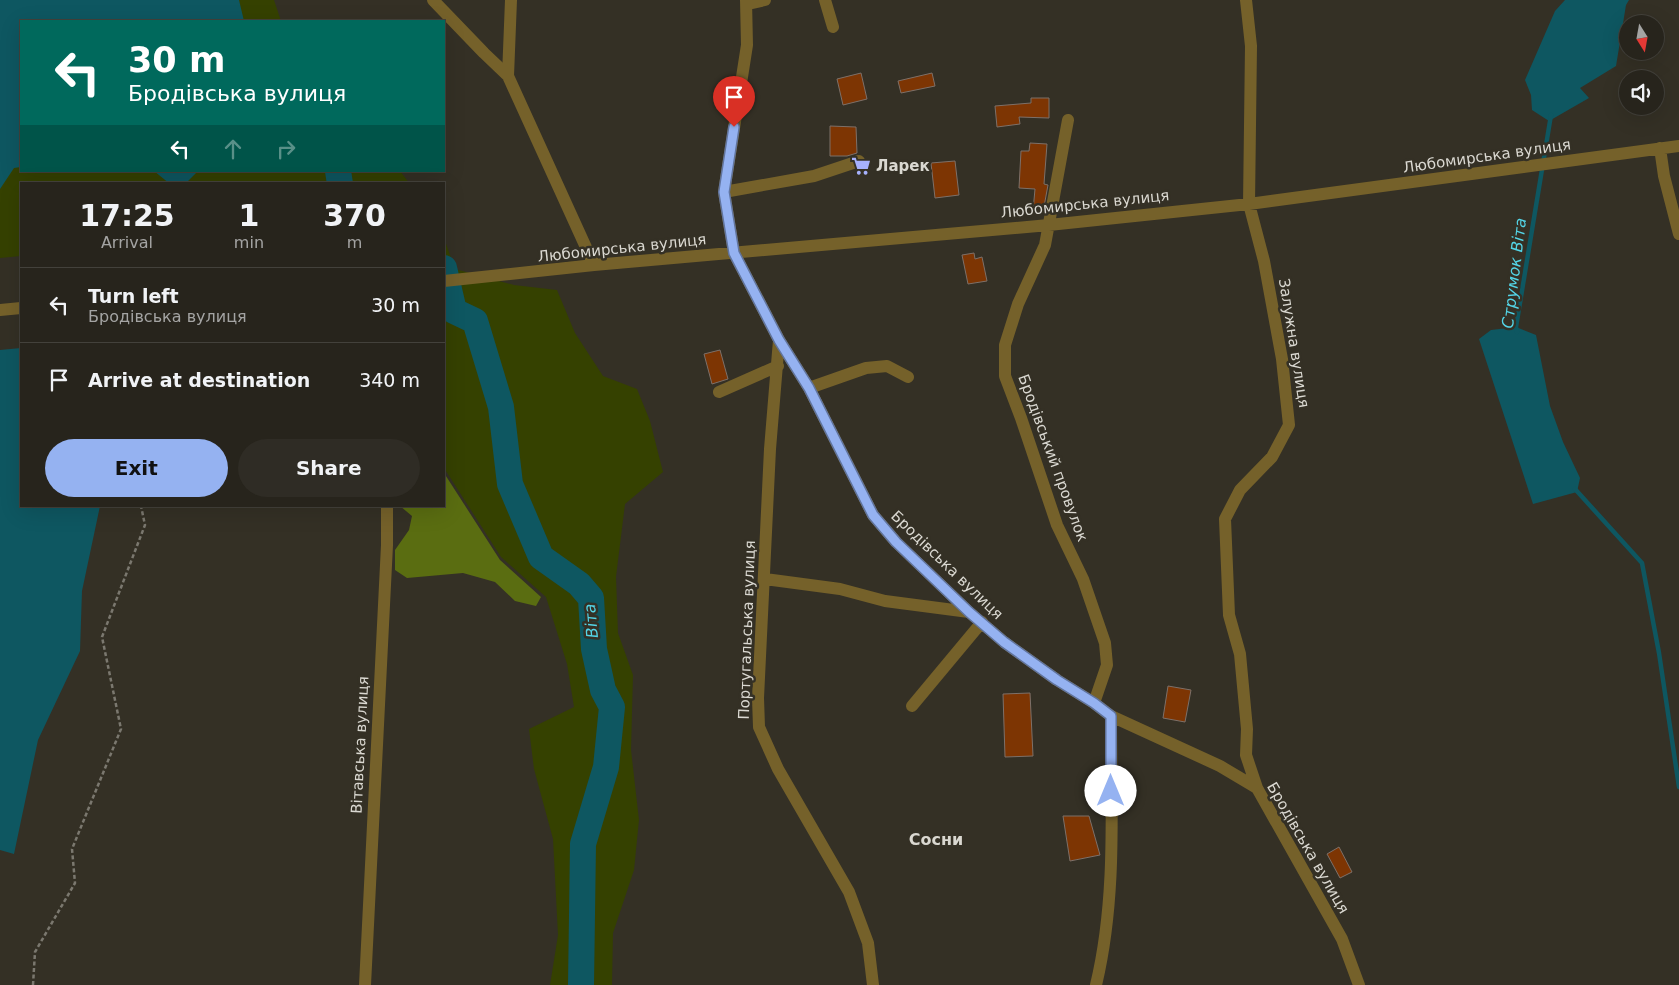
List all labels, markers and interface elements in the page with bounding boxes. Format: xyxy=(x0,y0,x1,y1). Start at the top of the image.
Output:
north arrow xyxy=(1619,15,1664,60)
map controls xyxy=(1619,15,1664,115)
icon: left xyxy=(45,40,110,105)
text: 30 m xyxy=(128,40,225,80)
button: sound xyxy=(1619,70,1664,115)
pin xyxy=(713,76,755,127)
text: Бродівська вулиця xyxy=(128,81,346,106)
icon: arrive xyxy=(720,83,748,111)
icon: left xyxy=(166,135,194,163)
icon: ahead xyxy=(219,135,247,163)
icon: right xyxy=(272,135,300,163)
street label: Любомирська вулиця xyxy=(1402,135,1572,177)
supermarket icon: Ларек xyxy=(850,155,872,177)
place label: Ларек xyxy=(876,157,930,175)
street label: Любомирська вулиця xyxy=(1000,186,1170,222)
text: 17:25 xyxy=(79,198,175,233)
text: 1 xyxy=(238,198,259,233)
text: 370 xyxy=(323,198,386,233)
water label: Струмок Віта xyxy=(1498,217,1530,329)
street label: Любомирська вулиця xyxy=(537,230,707,266)
text: Arrival xyxy=(101,233,153,252)
text: min xyxy=(234,233,264,252)
text: m xyxy=(347,233,362,252)
street label: Залужна вулиця xyxy=(1275,277,1313,409)
text: Turn left xyxy=(88,285,179,307)
icon: left xyxy=(45,291,73,319)
text: 30 m xyxy=(371,294,420,316)
text: Бродівська вулиця xyxy=(88,307,247,326)
icon: arrive xyxy=(45,366,73,394)
text: Arrive at destination xyxy=(88,369,310,391)
text: 340 m xyxy=(359,369,420,391)
street label: Бродівський провулок xyxy=(1014,372,1092,544)
button: Exit xyxy=(45,439,228,497)
button: Share xyxy=(238,439,420,497)
street label: Бродівська вулиця xyxy=(887,507,1007,623)
street label: Португальська вулиця xyxy=(735,540,759,720)
water label: Віта xyxy=(580,603,602,639)
street label: Вітавська вулиця xyxy=(347,676,373,814)
position arrow xyxy=(1084,764,1136,816)
street label: Бродівська вулиця xyxy=(1263,779,1353,917)
district label: Сосни xyxy=(909,830,963,849)

